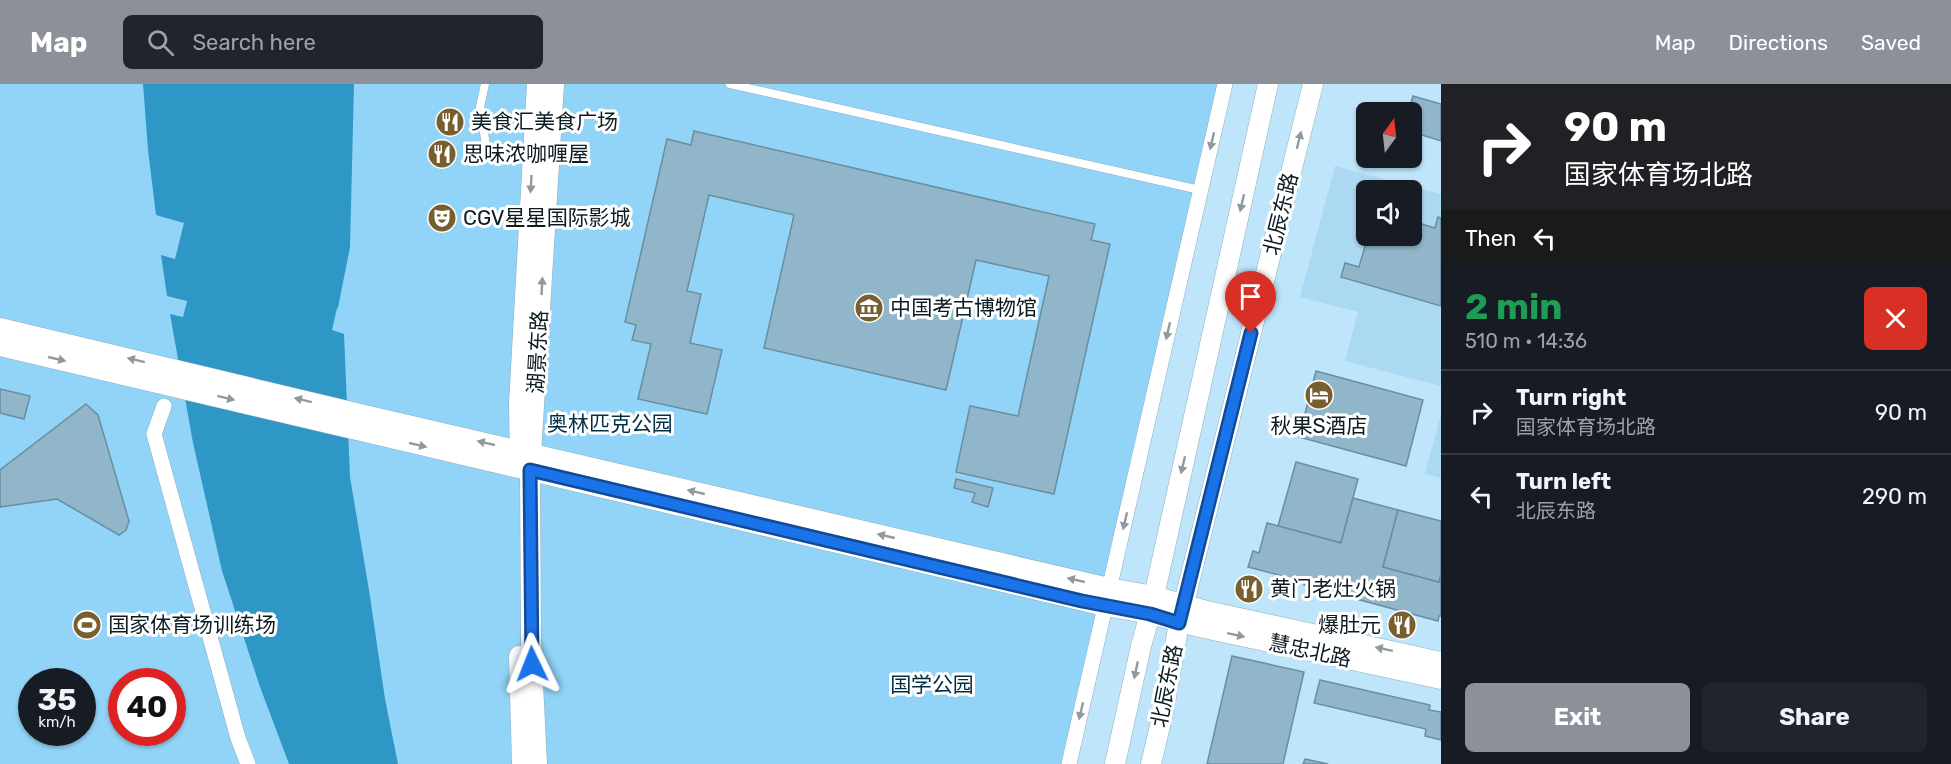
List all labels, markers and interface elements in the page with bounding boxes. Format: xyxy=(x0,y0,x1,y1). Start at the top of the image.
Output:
search box xyxy=(123,15,543,69)
text: Map xyxy=(30,26,87,59)
icon: search xyxy=(144,26,177,59)
text: Search here xyxy=(192,29,316,56)
text: Map xyxy=(1655,30,1696,55)
text: Directions xyxy=(1729,30,1828,55)
text: Saved xyxy=(1861,30,1921,55)
north arrow xyxy=(1356,102,1422,168)
map controls xyxy=(1356,102,1422,246)
text: 90 m xyxy=(1564,102,1667,152)
restaurant icon: 美食汇美食广场 xyxy=(434,106,466,138)
icon: right xyxy=(1465,108,1543,186)
place label: 美食汇美食广场 xyxy=(471,109,618,134)
one-way arrow xyxy=(1295,131,1305,149)
one-way arrow xyxy=(1206,132,1216,150)
restaurant icon: 思味浓咖喱屋 xyxy=(426,138,458,170)
place label: 思味浓咖喱屋 xyxy=(463,141,589,166)
text: 国家体育场北路 xyxy=(1564,159,1753,191)
street label: 北辰东路 xyxy=(1258,170,1303,258)
one-way arrow xyxy=(527,175,536,194)
button: sound xyxy=(1356,180,1422,246)
one-way arrow xyxy=(1236,193,1246,212)
theatre icon: CGV星星国际影城 xyxy=(426,202,458,234)
place label: CGV星星国际影城 xyxy=(463,205,631,230)
icon: left xyxy=(1528,222,1561,255)
text: Then xyxy=(1465,225,1516,252)
pin xyxy=(1225,271,1276,333)
one-way arrow xyxy=(537,276,546,295)
icon: arrive xyxy=(1234,280,1267,313)
text: 2 min xyxy=(1465,285,1563,328)
button: close xyxy=(1864,287,1927,350)
museum icon: 中国考古博物馆 xyxy=(853,292,885,324)
place label: 中国考古博物馆 xyxy=(890,295,1037,320)
street label: 湖景东路 xyxy=(523,309,552,395)
one-way arrow xyxy=(1163,322,1173,340)
text: 510 m · 14:36 xyxy=(1465,329,1587,353)
one-way arrow xyxy=(48,354,66,364)
one-way arrow xyxy=(127,355,146,365)
hotel icon: 秋果S酒店 xyxy=(1303,379,1335,411)
text: Turn right xyxy=(1516,384,1626,411)
one-way arrow xyxy=(216,394,235,404)
one-way arrow xyxy=(294,395,312,405)
icon: right xyxy=(1465,396,1498,429)
text: 90 m xyxy=(1875,399,1927,426)
park label: 奥林匹克公园 xyxy=(547,411,673,436)
place label: 秋果S酒店 xyxy=(1270,413,1368,438)
text: 国家体育场北路 xyxy=(1516,415,1656,439)
one-way arrow xyxy=(476,438,495,447)
one-way arrow xyxy=(409,440,427,450)
one-way arrow xyxy=(1177,456,1187,475)
text: Turn left xyxy=(1516,468,1611,495)
icon: left xyxy=(1465,480,1498,513)
text: 290 m xyxy=(1862,483,1927,510)
one-way arrow xyxy=(687,486,705,496)
text: 北辰东路 xyxy=(1516,499,1596,523)
one-way arrow xyxy=(1120,512,1129,531)
one-way arrow xyxy=(877,530,895,540)
restaurant icon: 黄门老灶火锅 xyxy=(1233,573,1265,605)
one-way arrow xyxy=(1067,574,1085,584)
place label: 黄门老灶火锅 xyxy=(1270,576,1396,601)
sports icon: 国家体育场训练场 xyxy=(71,609,103,641)
restaurant icon: 爆肚元 xyxy=(1386,609,1418,641)
place label: 国家体育场训练场 xyxy=(108,612,276,637)
place label: 爆肚元 xyxy=(1318,612,1381,637)
street label: 慧忠北路 xyxy=(1266,630,1354,671)
one-way arrow xyxy=(1227,631,1246,640)
position arrow xyxy=(500,632,564,696)
street label: 北辰东路 xyxy=(1146,642,1187,730)
one-way arrow xyxy=(1374,644,1393,653)
one-way arrow xyxy=(1130,661,1140,680)
speed limit sign: 40 xyxy=(108,668,186,746)
park label: 国学公园 xyxy=(890,672,974,697)
text: 35 xyxy=(37,682,77,718)
button: Exit xyxy=(1465,683,1690,752)
button: Share xyxy=(1702,683,1927,752)
one-way arrow xyxy=(1076,702,1085,721)
text: km/h xyxy=(38,713,76,731)

